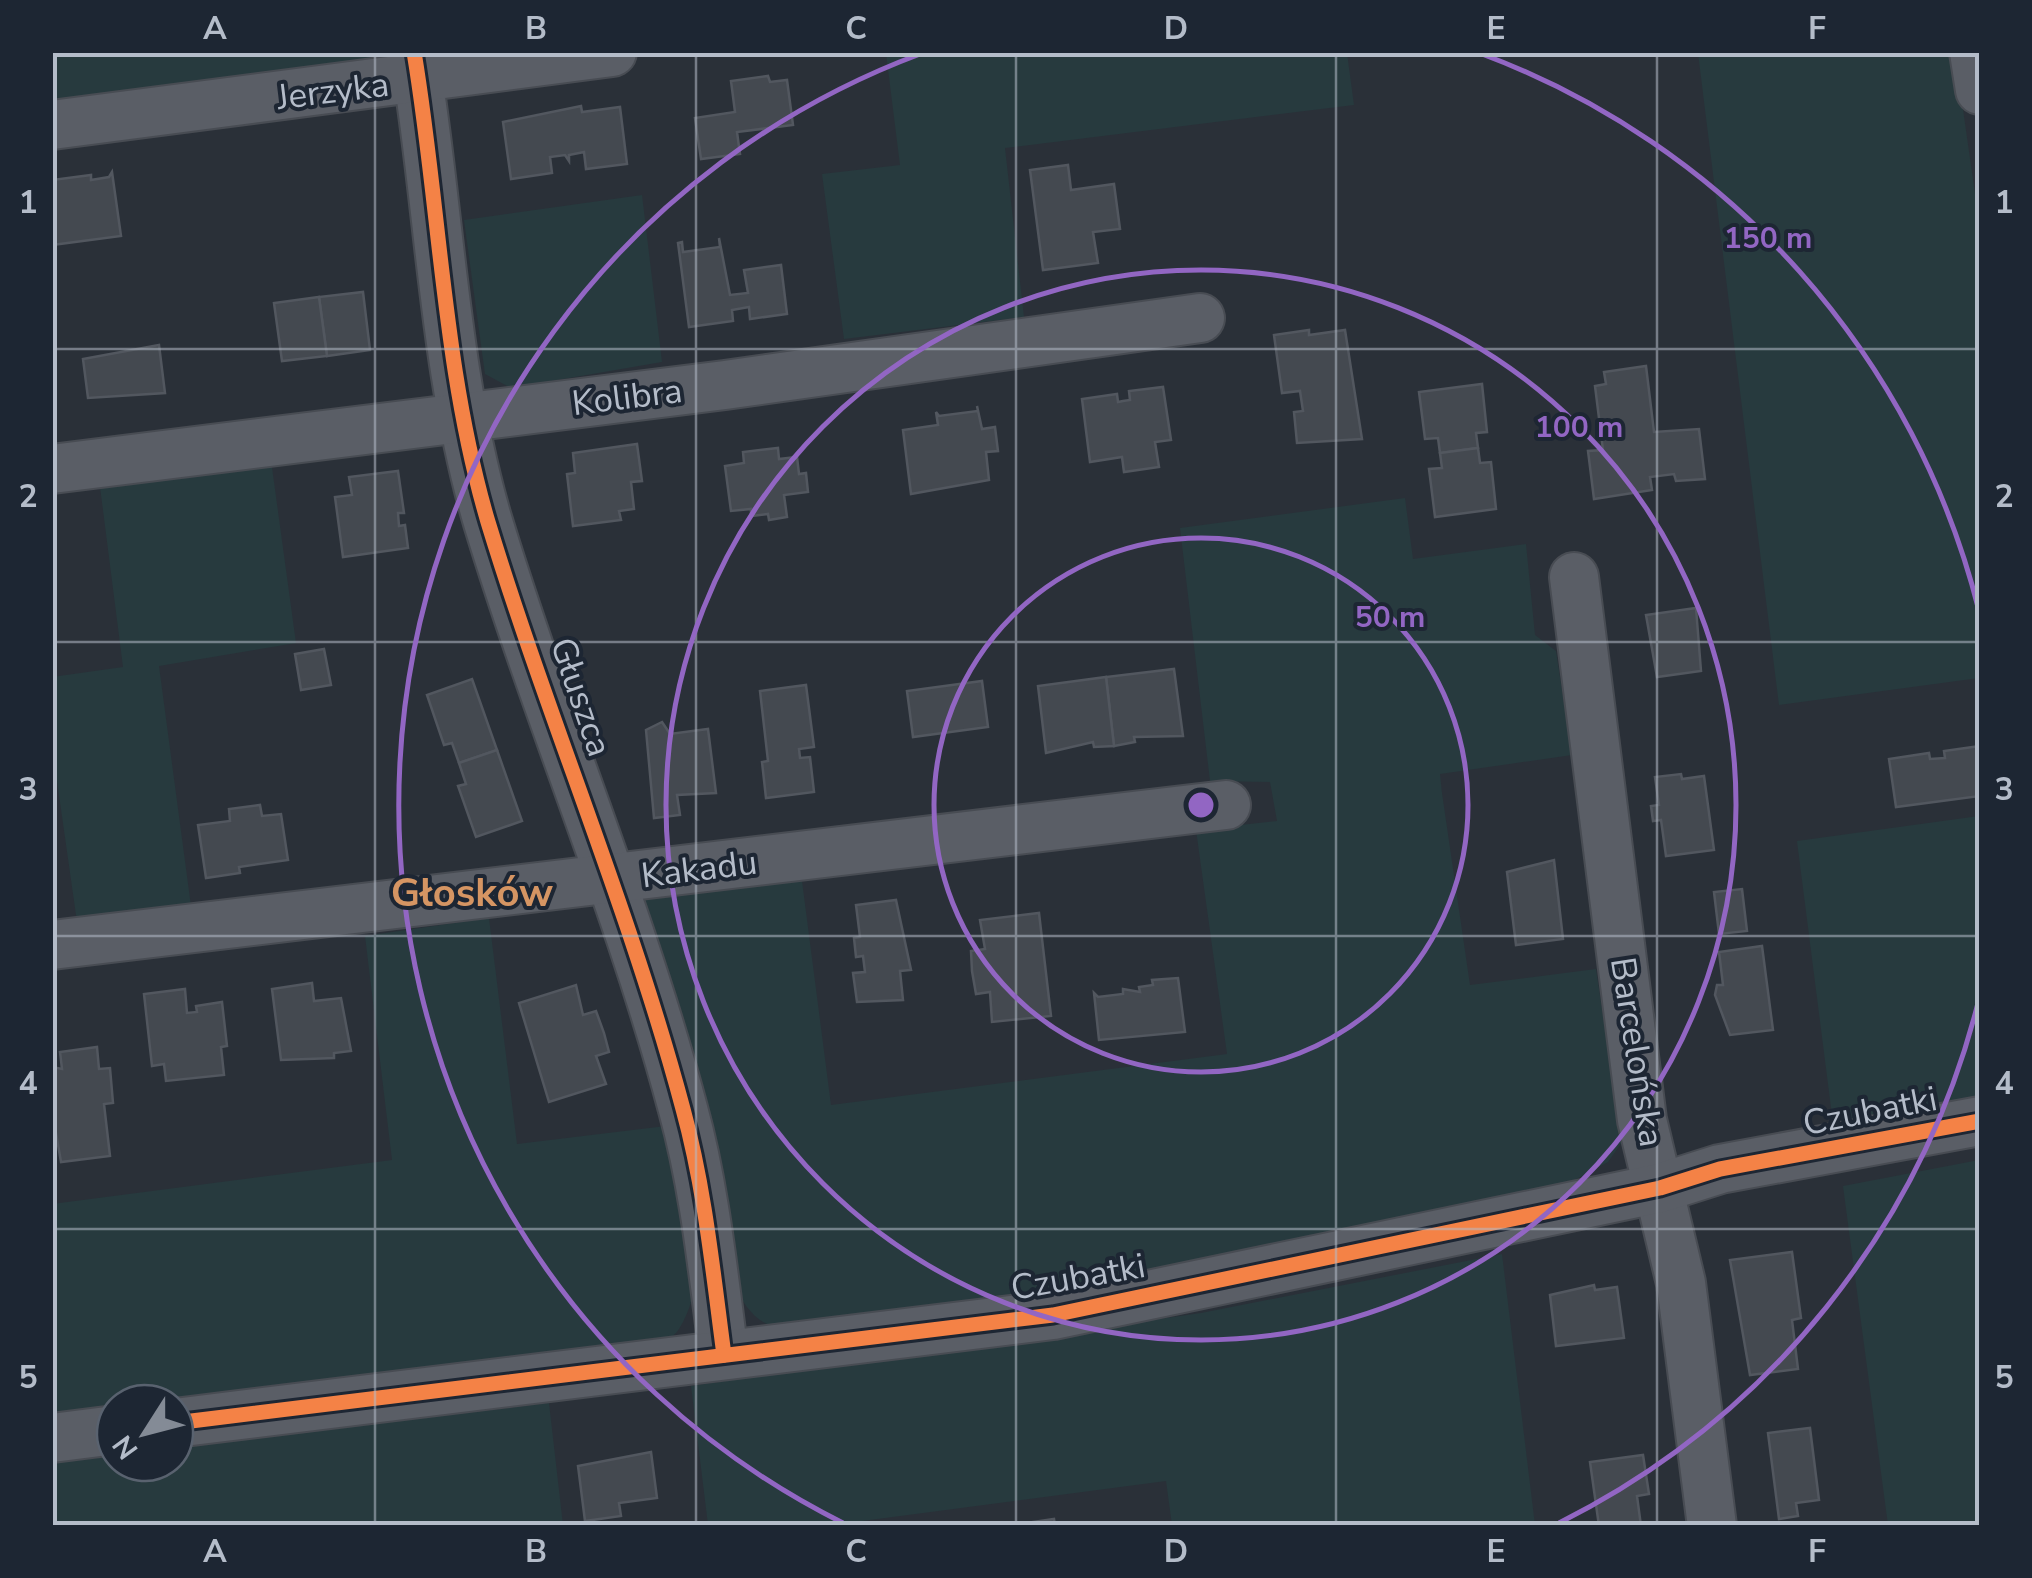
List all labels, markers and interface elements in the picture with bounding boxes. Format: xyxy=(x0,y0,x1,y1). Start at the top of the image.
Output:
text: A xyxy=(203,7,227,50)
text: B xyxy=(525,7,547,50)
text: C xyxy=(845,7,867,50)
text: D xyxy=(1164,7,1188,50)
text: E xyxy=(1486,7,1506,50)
text: F xyxy=(1808,7,1826,50)
street label: Jerzyka xyxy=(273,61,392,121)
text: 1 xyxy=(18,181,38,224)
text: 1 xyxy=(1994,181,2014,224)
text: 150 m xyxy=(1724,218,1812,259)
street label: Kolibra xyxy=(569,367,685,427)
text: 100 m xyxy=(1535,407,1623,448)
text: 2 xyxy=(18,475,38,518)
text: 2 xyxy=(1994,475,2014,518)
text: 50 m xyxy=(1355,597,1425,638)
street label: Głuszca xyxy=(539,631,623,763)
text: 3 xyxy=(18,768,38,811)
text: 3 xyxy=(1994,768,2014,811)
centre of rings xyxy=(1183,787,1219,823)
street label: Kakadu xyxy=(638,839,760,899)
district label: Głosków xyxy=(391,866,553,920)
street label: Barcelońska xyxy=(1599,954,1675,1150)
text: 4 xyxy=(18,1062,38,1105)
text: 4 xyxy=(1994,1062,2014,1105)
street label: Czubatki xyxy=(1799,1075,1941,1147)
street label: Czubatki xyxy=(1007,1242,1149,1312)
text: 5 xyxy=(18,1356,38,1399)
text: 5 xyxy=(1994,1356,2014,1399)
north arrow xyxy=(95,1383,195,1483)
text: N xyxy=(104,1427,147,1467)
text: A xyxy=(203,1530,227,1573)
text: B xyxy=(525,1530,547,1573)
text: C xyxy=(845,1530,867,1573)
text: D xyxy=(1164,1530,1188,1573)
text: E xyxy=(1486,1530,1506,1573)
text: F xyxy=(1808,1530,1826,1573)

